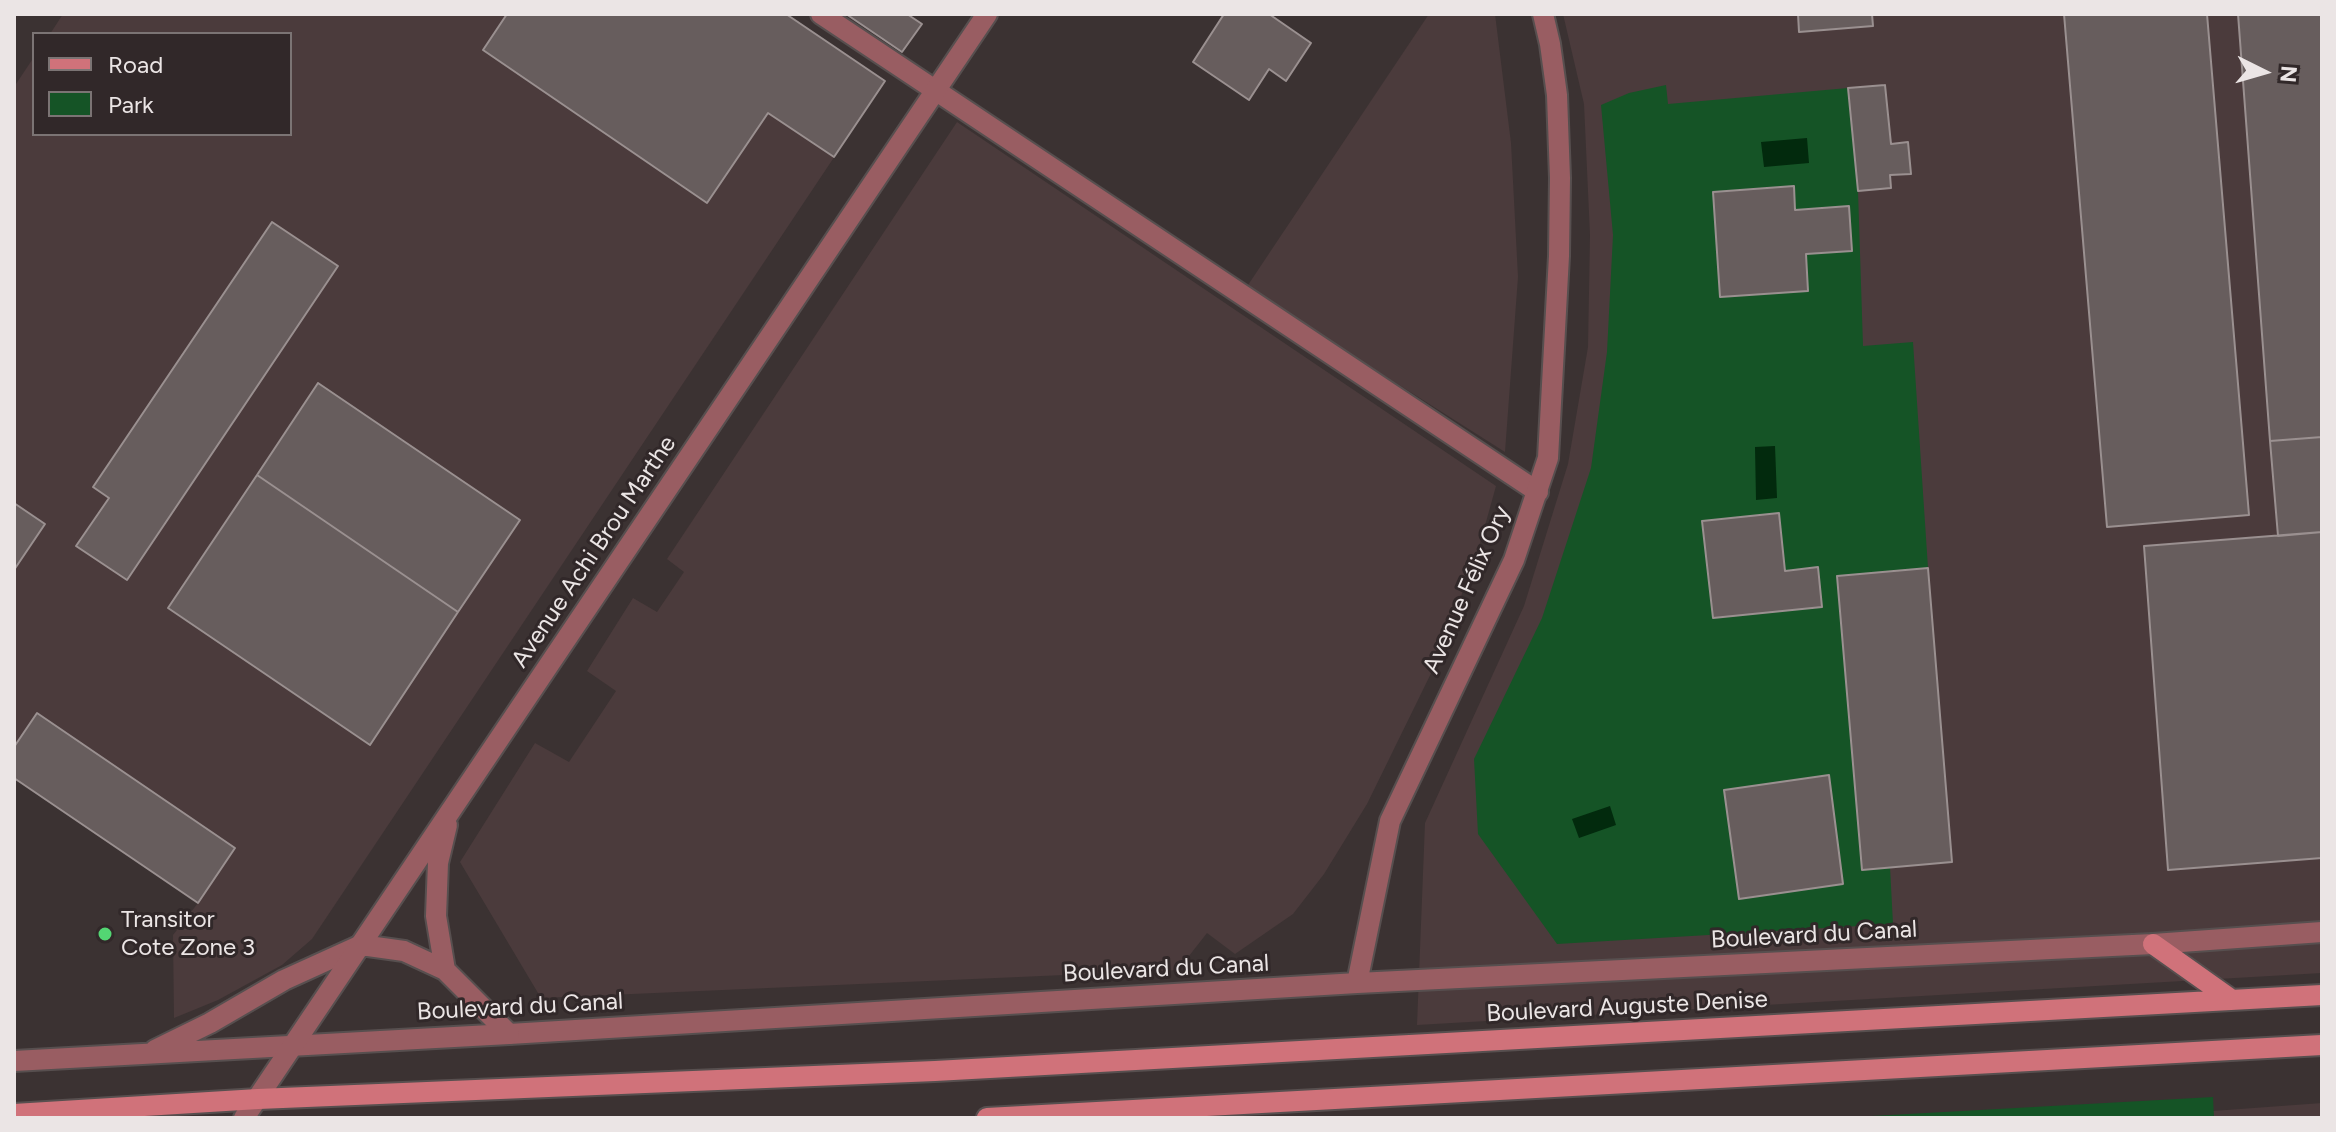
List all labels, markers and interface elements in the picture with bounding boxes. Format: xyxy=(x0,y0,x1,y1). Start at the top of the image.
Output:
legend xyxy=(32,32,292,136)
north arrow xyxy=(2224,32,2304,112)
text: Road xyxy=(108,50,163,79)
text: N xyxy=(2274,64,2303,84)
text: Park xyxy=(108,90,154,119)
street label: Avenue Achi Brou Marthe xyxy=(506,431,682,673)
street label: Avenue Félix Ory xyxy=(1417,502,1517,678)
place label: Transitor Cote Zone 3 xyxy=(121,906,255,962)
street label: Boulevard du Canal xyxy=(1710,915,1918,955)
marker: Transitor Cote Zone 3 xyxy=(96,925,114,943)
street label: Boulevard du Canal xyxy=(1062,949,1270,989)
street label: Boulevard Auguste Denise xyxy=(1486,985,1768,1029)
street label: Boulevard du Canal xyxy=(416,987,624,1027)

